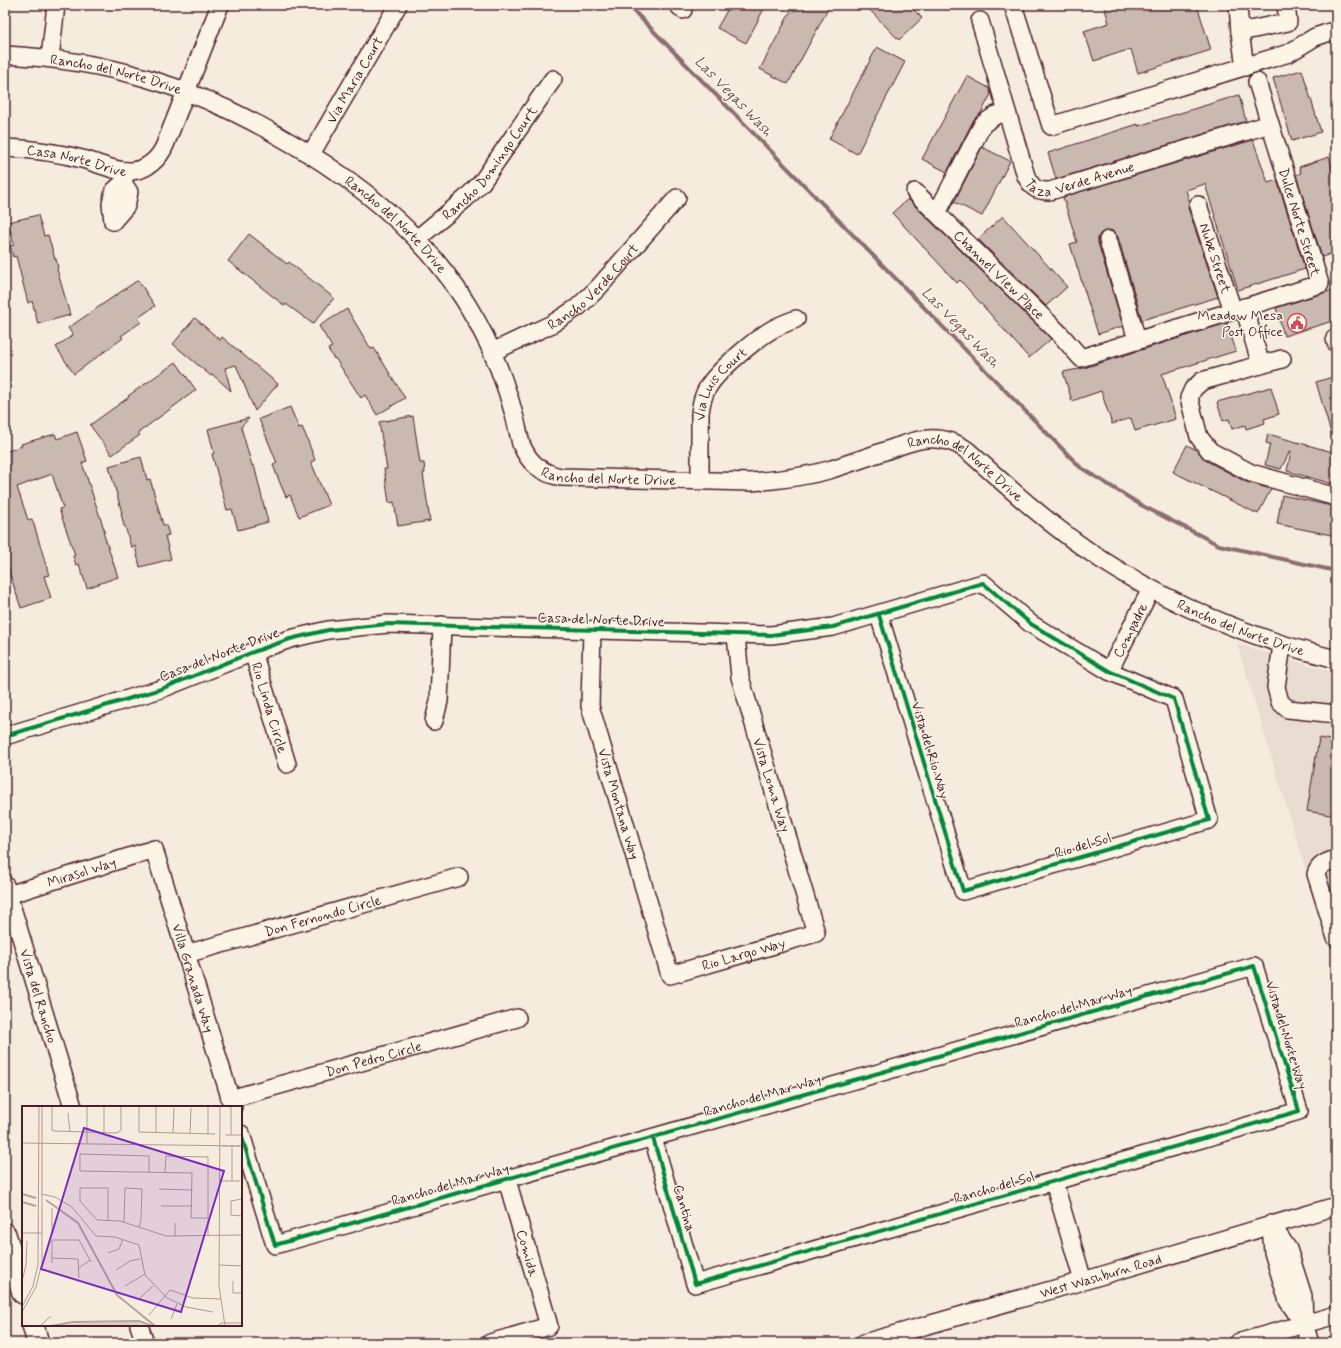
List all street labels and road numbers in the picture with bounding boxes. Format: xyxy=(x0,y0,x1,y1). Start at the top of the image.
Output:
street label: Via Maria Court xyxy=(323,33,388,127)
street label: Rancho del Norte Drive xyxy=(49,51,184,99)
street label: Rancho Domingo Court xyxy=(439,102,542,224)
street label: Casa Norte Drive xyxy=(26,141,128,181)
street label: Taza Verde Avenue xyxy=(1020,158,1137,201)
street label: Dulce Norte Street xyxy=(1274,166,1324,279)
street label: Rancho del Norte Drive xyxy=(341,172,451,278)
street label: Nube Street xyxy=(1195,221,1235,297)
street label: Channel View Place xyxy=(949,227,1048,324)
street label: Rancho Verde Court xyxy=(544,240,643,334)
street label: Via Luis Court xyxy=(692,344,751,420)
street label: Rancho del Norte Drive xyxy=(905,431,1027,506)
street label: Rancho del Norte Drive xyxy=(538,463,677,490)
street label: Rancho del Norte Drive xyxy=(1174,596,1307,660)
street label: Compadre xyxy=(1109,600,1153,661)
street label: Casa del Norte Drive xyxy=(537,609,665,631)
street label: Casa del Norte Drive xyxy=(157,624,282,686)
street label: Rio Linda Circle xyxy=(247,660,291,756)
street label: Vista del Rio Way xyxy=(907,700,953,801)
street label: Vista Loma Way xyxy=(748,736,794,835)
street label: Vista Montana Way xyxy=(593,746,643,862)
street label: Rio del Sol xyxy=(1053,829,1114,863)
street label: Mirasol Way xyxy=(45,854,118,892)
street label: Don Fernondo Circle xyxy=(262,891,384,941)
street label: Villa Granada Way xyxy=(167,922,218,1035)
street label: Rio Largo Way xyxy=(700,934,787,975)
street label: Vista del Rancho xyxy=(15,947,61,1045)
street label: Vista del Norte Way xyxy=(1261,979,1311,1092)
street label: Rancho del Mar Way xyxy=(1012,982,1134,1032)
street label: Don Pedro Circle xyxy=(324,1037,424,1082)
street label: Rancho del Mar Way xyxy=(701,1071,823,1121)
street label: Rancho del Mar Way xyxy=(389,1160,511,1210)
street label: Rancho del Sol xyxy=(952,1168,1037,1208)
street label: Cantina xyxy=(669,1183,699,1234)
street label: Comida xyxy=(512,1228,543,1280)
street label: West Washburn Road xyxy=(1038,1250,1164,1303)

